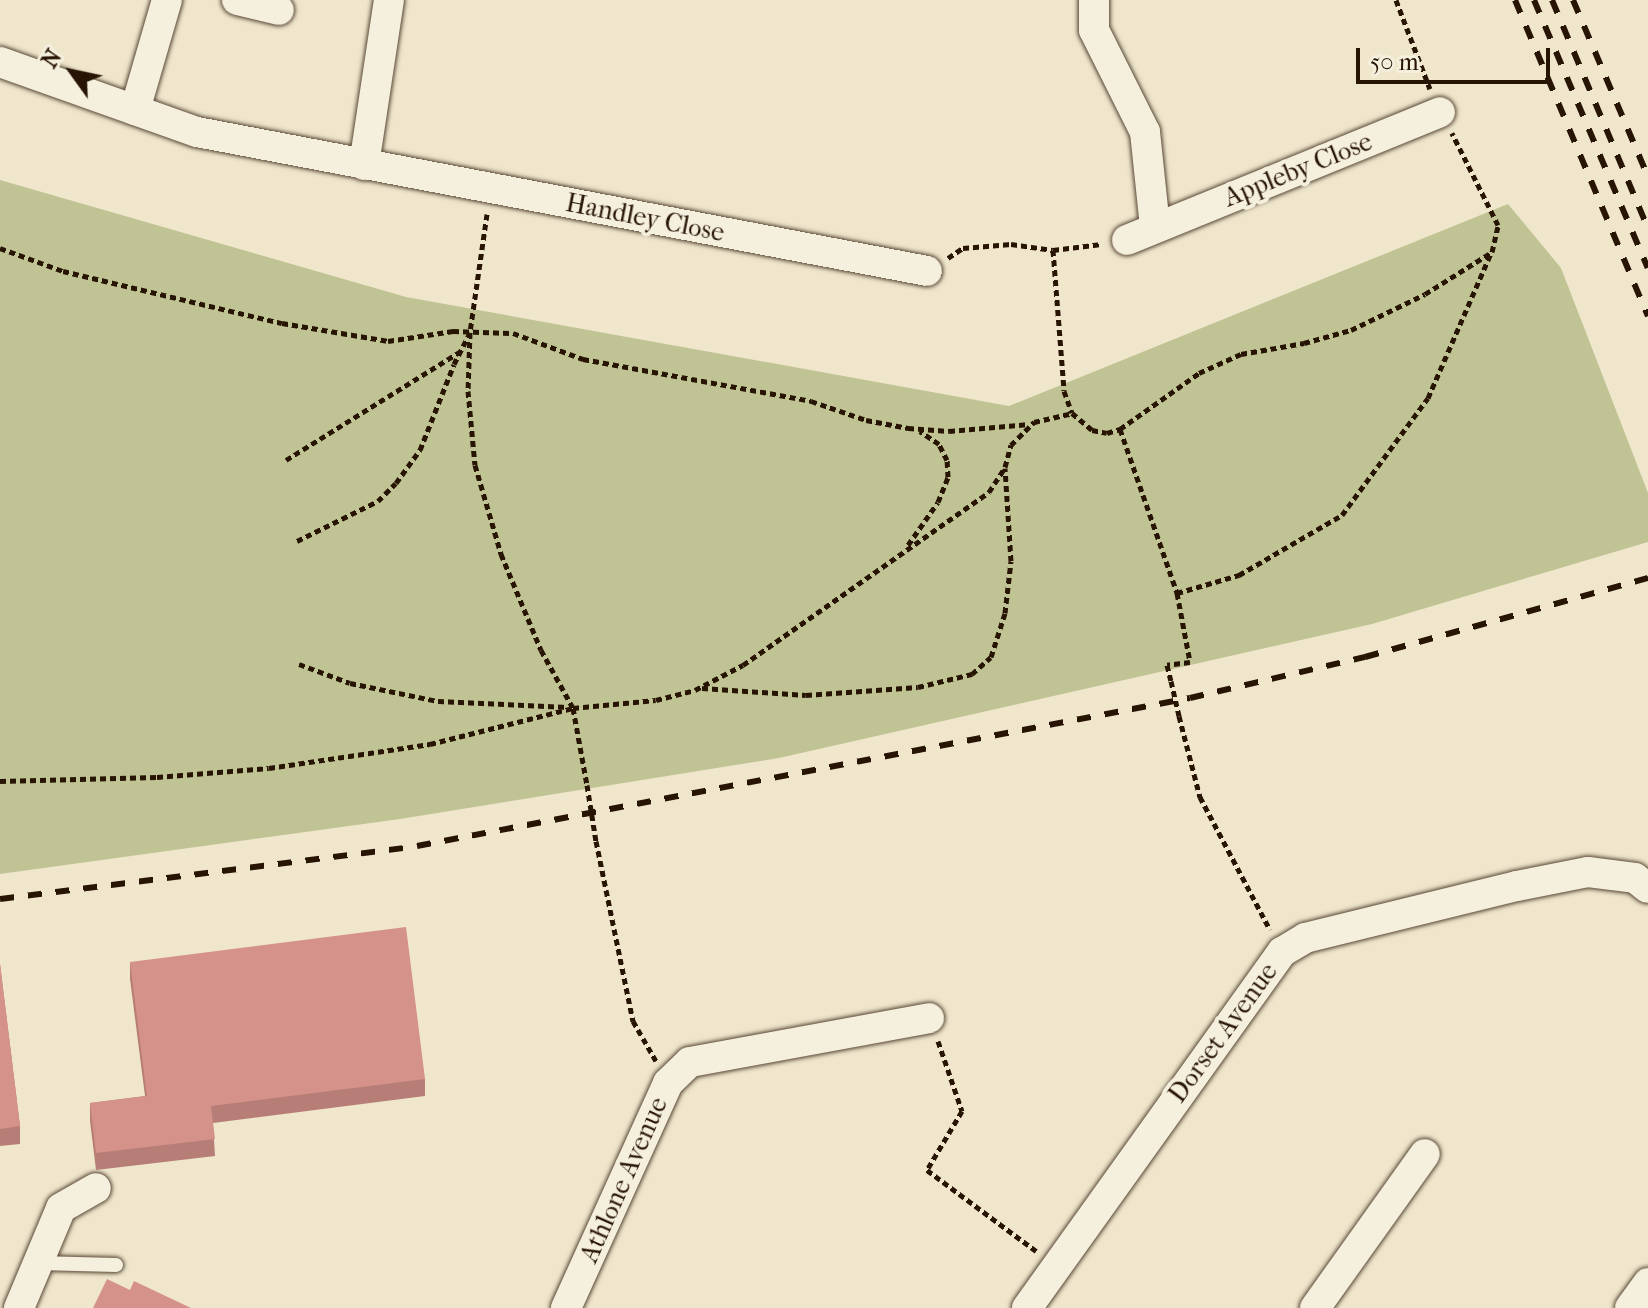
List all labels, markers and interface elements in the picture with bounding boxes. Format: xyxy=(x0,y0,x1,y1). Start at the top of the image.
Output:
north arrow xyxy=(32,32,112,112)
scale bar xyxy=(1360,32,1554,82)
text: N xyxy=(36,45,67,73)
text: 50 m xyxy=(1370,48,1419,76)
street label: Appleby Close xyxy=(1219,126,1377,214)
street label: Handley Close xyxy=(563,187,727,249)
street label: Dorset Avenue xyxy=(1162,957,1284,1109)
street label: Athlone Avenue xyxy=(574,1092,674,1268)

